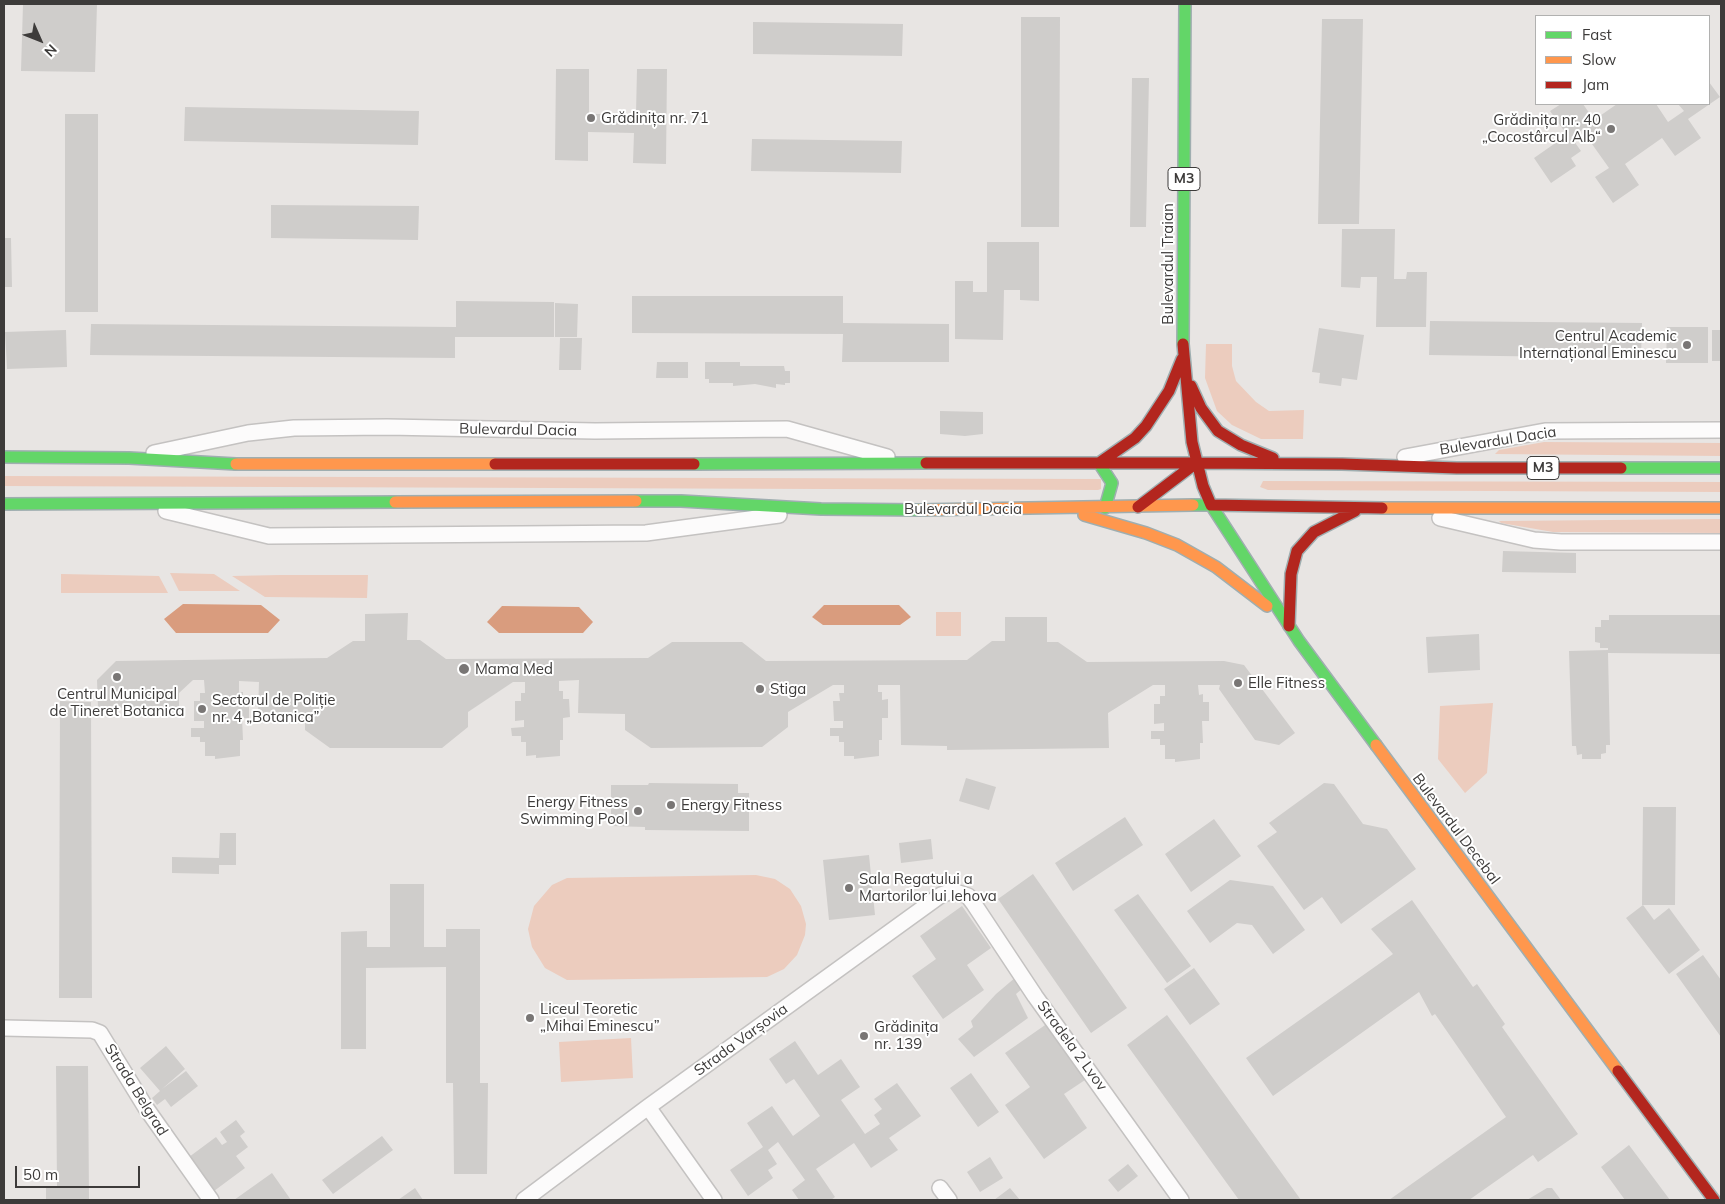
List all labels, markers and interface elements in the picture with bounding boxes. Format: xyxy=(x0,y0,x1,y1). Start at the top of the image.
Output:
north arrow xyxy=(15,15,65,65)
legend xyxy=(1535,15,1710,105)
text: Fast xyxy=(1582,25,1612,44)
text: N xyxy=(41,40,61,60)
text: Slow xyxy=(1582,50,1616,69)
text: Jam xyxy=(1582,75,1609,94)
place label: Grădinița nr. 71 xyxy=(601,109,709,127)
place label: Grădinița nr. 40 „Cocostârcul Alb“ xyxy=(1482,111,1601,146)
marker: Grădinița nr. 71 xyxy=(585,112,597,124)
marker: Grădinița nr. 40 „Cocostârcul Alb“ xyxy=(1605,123,1617,135)
road number: M3 xyxy=(1168,168,1200,190)
street label: Bulevardul Traian xyxy=(1159,203,1177,325)
place label: Centrul Academic Internațional Eminescu xyxy=(1519,327,1677,362)
marker: Centrul Academic Internațional Eminescu xyxy=(1681,339,1693,351)
street label: Bulevardul Dacia xyxy=(459,420,577,440)
street label: Bulevardul Dacia xyxy=(1438,423,1558,459)
road number: M3 xyxy=(1527,456,1559,479)
street label: Bulevardul Dacia xyxy=(904,500,1022,518)
place label: Mama Med xyxy=(475,660,553,678)
marker: Mama Med xyxy=(457,662,471,676)
marker: Centrul Municipal de Tineret Botanica xyxy=(111,671,123,683)
place label: Elle Fitness xyxy=(1248,674,1325,692)
marker: Elle Fitness xyxy=(1232,677,1244,689)
place label: Stiga xyxy=(770,680,806,698)
marker: Stiga xyxy=(754,683,766,695)
place label: Centrul Municipal de Tineret Botanica xyxy=(50,685,184,720)
place label: Sectorul de Poliție nr. 4 „Botanica” xyxy=(212,691,335,726)
marker: Sectorul de Poliție nr. 4 „Botanica” xyxy=(196,703,208,715)
street label: Bulevardul Decebal xyxy=(1408,770,1504,888)
place label: Energy Fitness Swimming Pool xyxy=(520,793,628,828)
place label: Energy Fitness xyxy=(681,796,782,814)
marker: Energy Fitness xyxy=(665,799,677,811)
marker: Energy Fitness Swimming Pool xyxy=(632,805,644,817)
place label: Sala Regatului a Martorilor lui Iehova xyxy=(859,870,997,905)
marker: Sala Regatului a Martorilor lui Iehova xyxy=(843,882,855,894)
street label: Stradela 2 Lvov xyxy=(1033,997,1111,1095)
place label: Liceul Teoretic „Mihai Eminescu” xyxy=(540,1000,660,1035)
street label: Strada Varșovia xyxy=(691,1000,791,1080)
marker: Liceul Teoretic „Mihai Eminescu” xyxy=(524,1012,536,1024)
place label: Grădinița nr. 139 xyxy=(874,1018,939,1053)
marker: Grădinița nr. 139 xyxy=(858,1030,870,1042)
street label: Strada Belgrad xyxy=(100,1041,172,1139)
scale bar xyxy=(18,1156,142,1188)
text: 50 m xyxy=(23,1165,58,1184)

